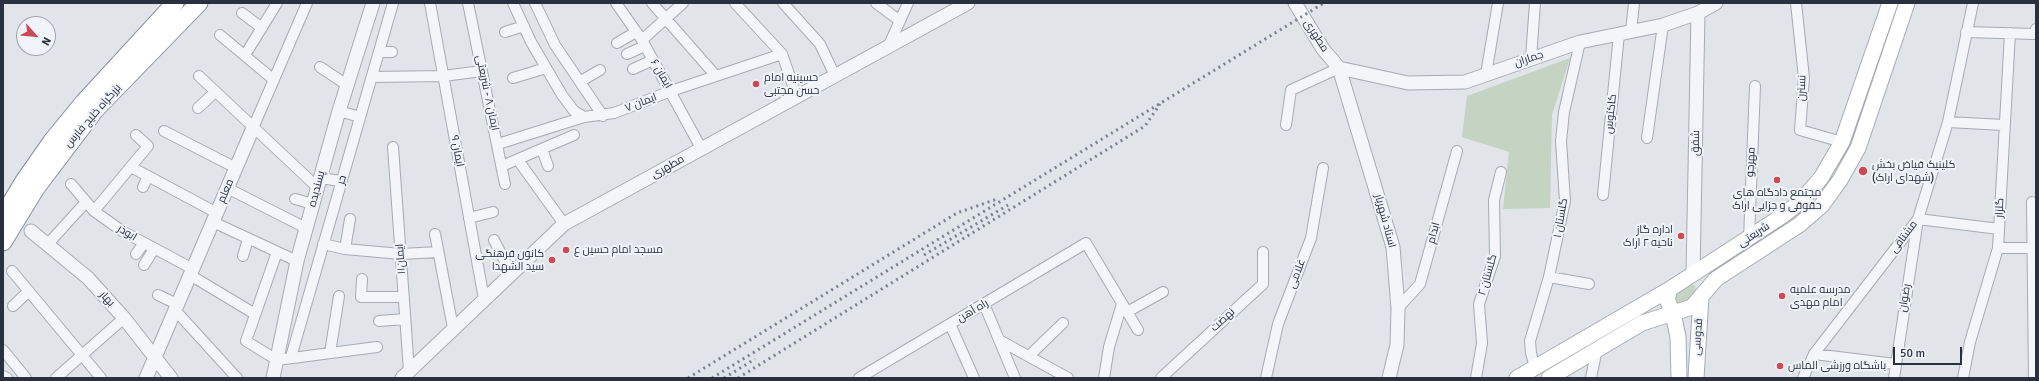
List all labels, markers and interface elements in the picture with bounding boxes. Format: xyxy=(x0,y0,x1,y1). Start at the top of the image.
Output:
north arrow xyxy=(16,16,56,56)
street label: مطهری xyxy=(1301,17,1331,55)
text: N xyxy=(39,35,54,48)
street label: جماران xyxy=(1513,48,1545,70)
street label: ایمان ۸ - شریعتی xyxy=(473,54,501,132)
street label: ایمان ۶ xyxy=(647,57,675,91)
place label: حسینیه امام حسن مجتبی xyxy=(764,71,819,97)
street label: نسترن xyxy=(1795,75,1809,101)
marker: حسینیه امام حسن مجتبی xyxy=(751,79,761,89)
street label: بزرگراه خلیج فارس xyxy=(62,82,124,150)
street label: ایمان ۷ xyxy=(623,91,659,115)
street label: کاکتوس xyxy=(1602,93,1620,135)
street label: شفق xyxy=(1689,130,1703,156)
street label: ایمان ۹ xyxy=(448,134,466,168)
street label: مهرجو xyxy=(1744,147,1758,177)
street label: مطهری xyxy=(649,153,687,181)
place label: کلینیک فیاض بخش (شهدای اراک) xyxy=(1872,158,1955,184)
marker: کلینیک فیاض بخش (شهدای اراک) xyxy=(1857,165,1869,177)
street label: پسندیده xyxy=(306,170,328,208)
street label: حر xyxy=(334,174,350,186)
marker: مجتمع دادگاه های حقوقی و جزایی اراک xyxy=(1772,175,1782,185)
street label: معلم xyxy=(215,177,237,205)
place label: مجتمع دادگاه های حقوقی و جزایی اراک xyxy=(1732,186,1822,212)
street label: استاد شهریار xyxy=(1372,193,1398,249)
street label: گلستان ۱ xyxy=(1551,197,1571,239)
street label: گلزار xyxy=(1993,198,2007,218)
street label: مشتاقی xyxy=(1888,218,1920,256)
street label: شریعتی xyxy=(1736,220,1772,250)
street label: ابدام xyxy=(1425,221,1443,245)
street label: ابوذر xyxy=(115,222,139,244)
place label: اداره گاز ناحیه ۲ اراک xyxy=(1623,223,1673,249)
marker: اداره گاز ناحیه ۲ اراک xyxy=(1676,231,1686,241)
street label: ایمان۱۱ xyxy=(393,243,409,275)
place label: مسجد امام حسین ع xyxy=(574,243,663,257)
marker: مسجد امام حسین ع xyxy=(561,245,571,255)
place label: کانون فرهنگی سید الشهدا xyxy=(475,247,544,273)
street label: گلستان ۲ xyxy=(1476,253,1500,297)
marker: کانون فرهنگی سید الشهدا xyxy=(547,255,557,265)
street label: غلامی xyxy=(1285,257,1309,291)
place label: مدرسه علمیه امام مهدی xyxy=(1790,283,1851,309)
street label: رضوان xyxy=(1896,283,1914,313)
street label: بهار xyxy=(97,289,117,309)
marker: مدرسه علمیه امام مهدی xyxy=(1777,291,1787,301)
street label: راه آهن xyxy=(955,297,991,325)
street label: نهضت xyxy=(1208,305,1238,335)
street label: قدوسی xyxy=(1690,318,1706,356)
scale bar xyxy=(1895,339,1964,365)
text: 50 m xyxy=(1900,346,1925,361)
place label: باشگاه ورزشی الماس xyxy=(1788,359,1886,373)
marker: باشگاه ورزشی الماس xyxy=(1775,361,1785,371)

